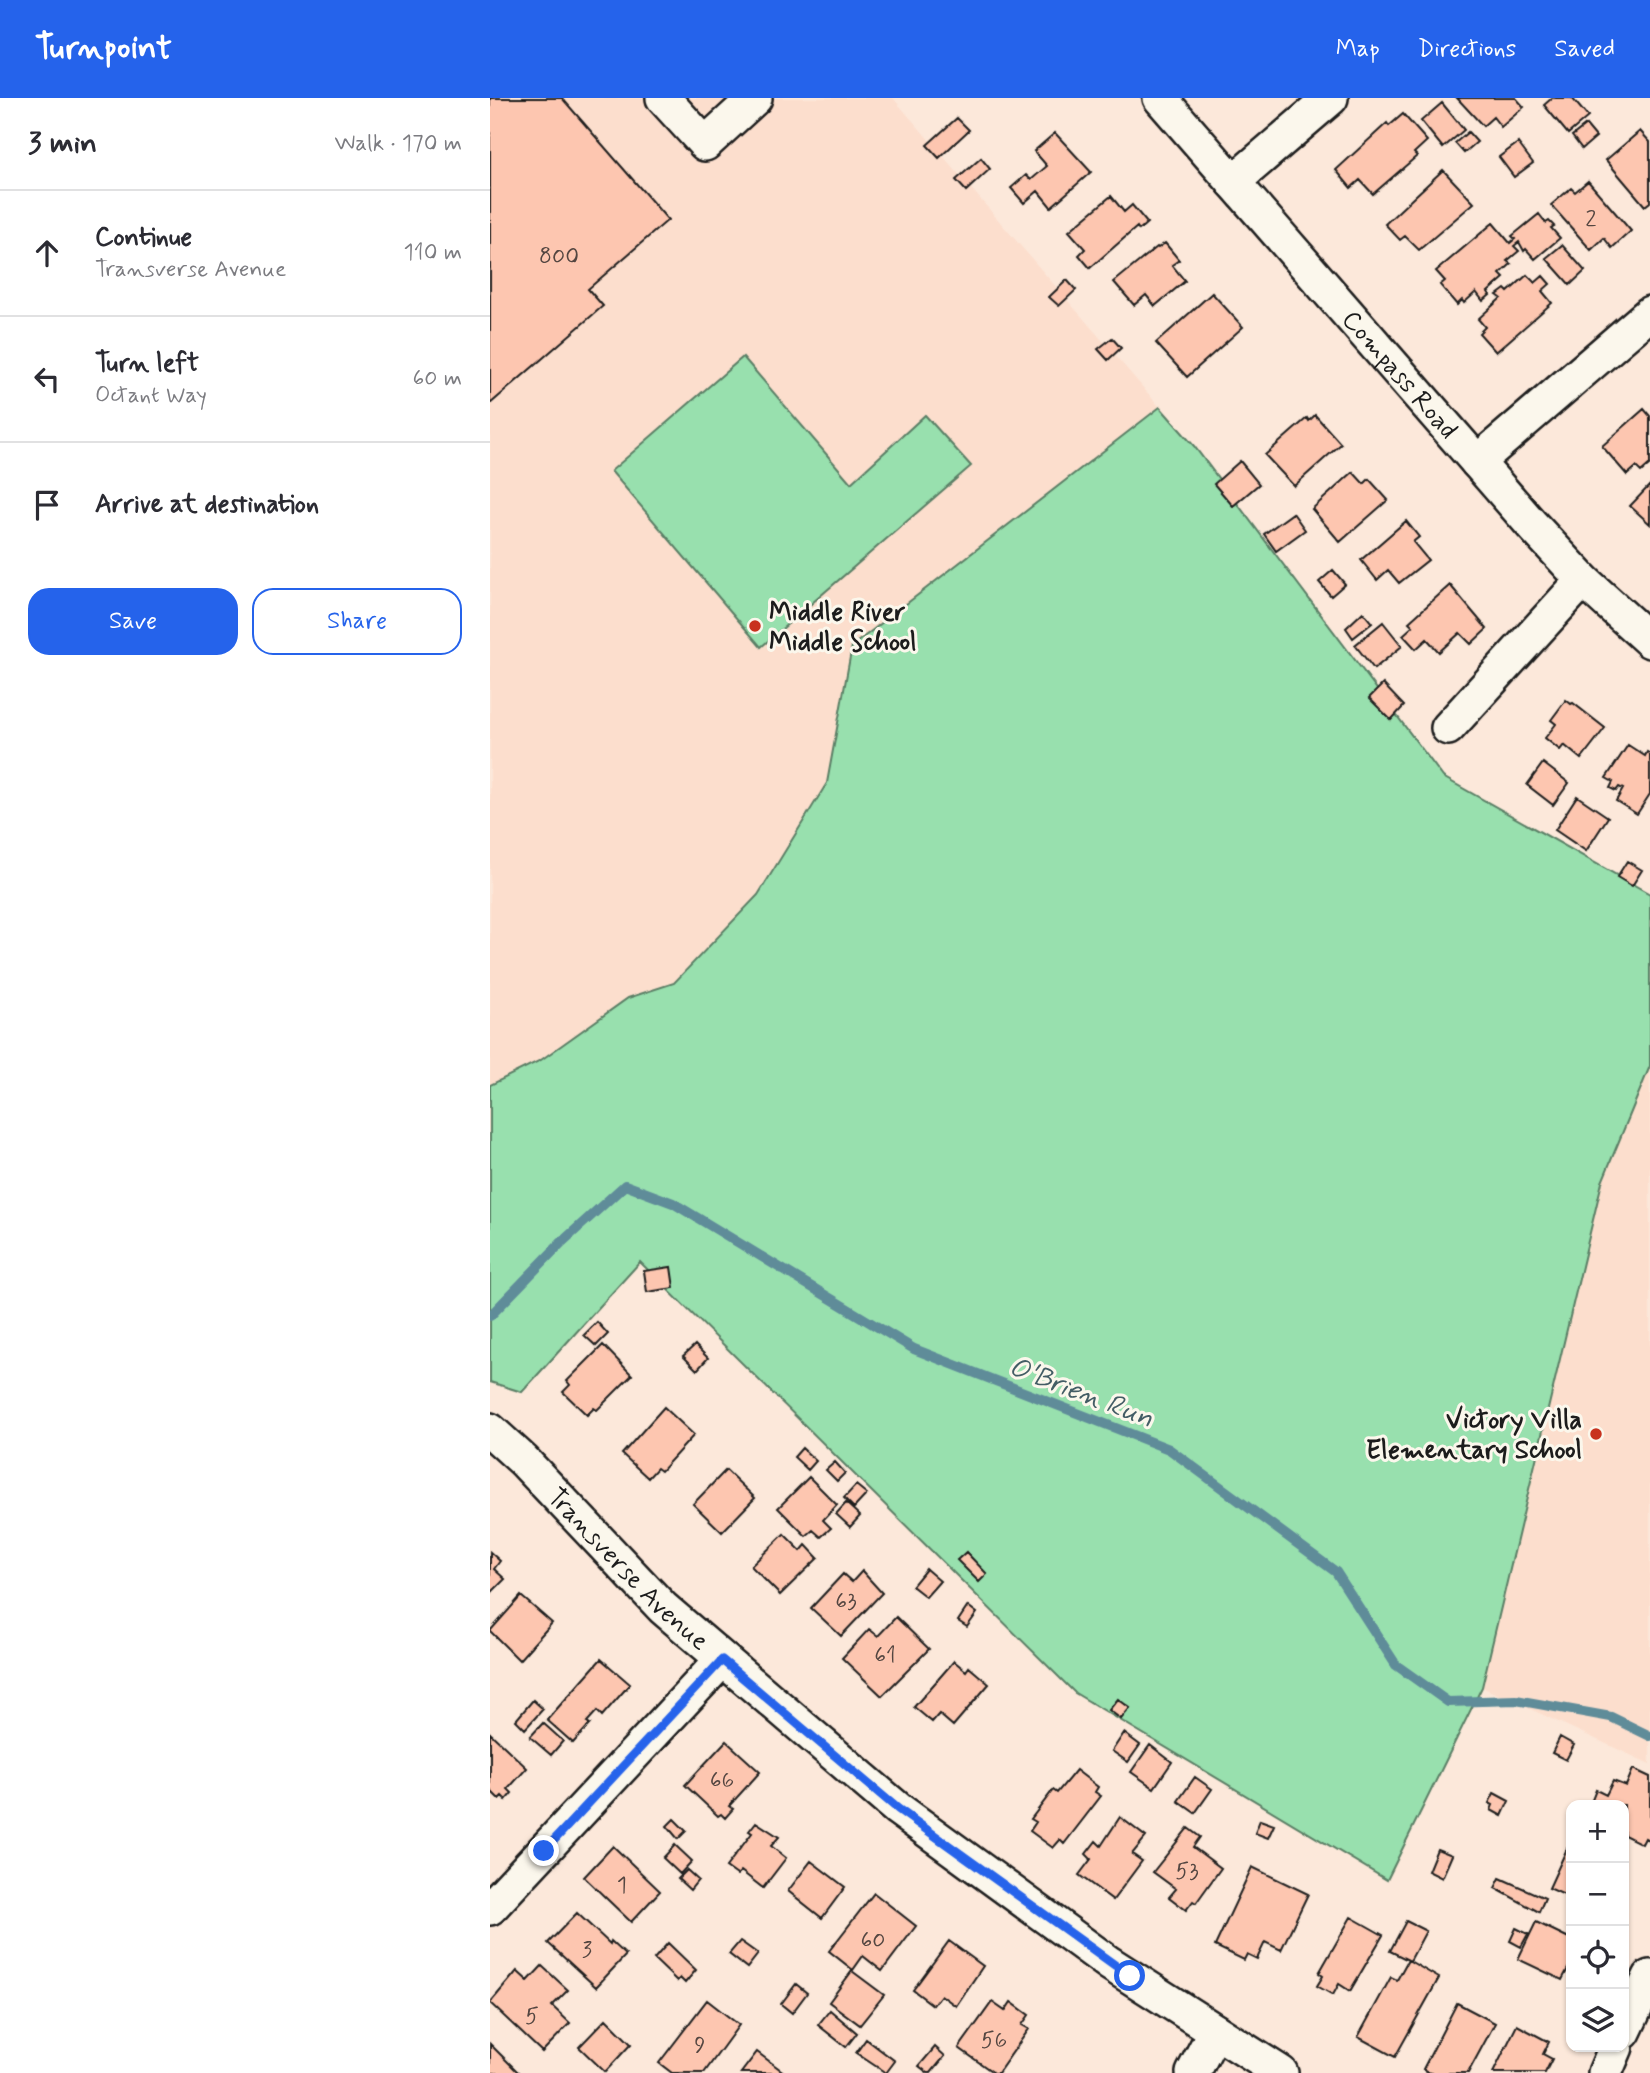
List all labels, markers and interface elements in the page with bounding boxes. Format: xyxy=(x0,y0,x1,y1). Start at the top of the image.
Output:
text: Turnpoint xyxy=(35,27,172,71)
text: Map xyxy=(1336,34,1380,65)
text: Directions xyxy=(1418,34,1516,65)
text: Saved xyxy=(1554,34,1615,65)
text: 3 min xyxy=(28,124,97,163)
text: Walk · 170 m xyxy=(334,129,462,159)
house number: 2 xyxy=(1585,205,1597,235)
text: Continue xyxy=(95,221,192,255)
icon: ahead xyxy=(28,234,66,272)
text: 110 m xyxy=(403,238,462,268)
house number: 800 xyxy=(539,242,579,272)
text: Transverse Avenue xyxy=(95,255,286,285)
street label: Compass Road xyxy=(1334,304,1464,447)
text: Turn left xyxy=(95,347,199,381)
icon: left xyxy=(28,360,66,398)
text: 60 m xyxy=(413,364,462,394)
text: Octant Way xyxy=(95,381,207,411)
icon: arrive xyxy=(28,486,66,524)
text: Arrive at destination xyxy=(95,488,319,522)
button: Save xyxy=(28,588,238,655)
button: Share xyxy=(252,588,462,655)
place label: Middle River Middle School xyxy=(769,596,917,660)
marker: Middle River Middle School xyxy=(747,618,763,634)
water label: O'Brien Run xyxy=(1004,1349,1159,1438)
place label: Victory Villa Elementary School xyxy=(1366,1404,1582,1468)
marker: Victory Villa Elementary School xyxy=(1588,1426,1604,1442)
street label: Transverse Avenue xyxy=(539,1481,715,1659)
house number: 63 xyxy=(835,1587,857,1617)
house number: 61 xyxy=(874,1641,896,1671)
house number: 66 xyxy=(710,1766,734,1796)
map controls xyxy=(1566,1800,1629,2052)
button: + xyxy=(1566,1800,1629,1863)
route end xyxy=(528,1835,559,1866)
house number: 53 xyxy=(1175,1857,1199,1887)
button: − xyxy=(1566,1863,1629,1926)
house number: 1 xyxy=(617,1871,627,1901)
house number: 60 xyxy=(861,1926,885,1956)
button: locate xyxy=(1566,1926,1629,1989)
house number: 3 xyxy=(582,1936,592,1966)
route start xyxy=(1114,1960,1145,1991)
button: layers xyxy=(1566,1989,1629,2052)
house number: 5 xyxy=(525,2002,539,2032)
house number: 56 xyxy=(981,2026,1007,2056)
house number: 9 xyxy=(694,2031,706,2061)

